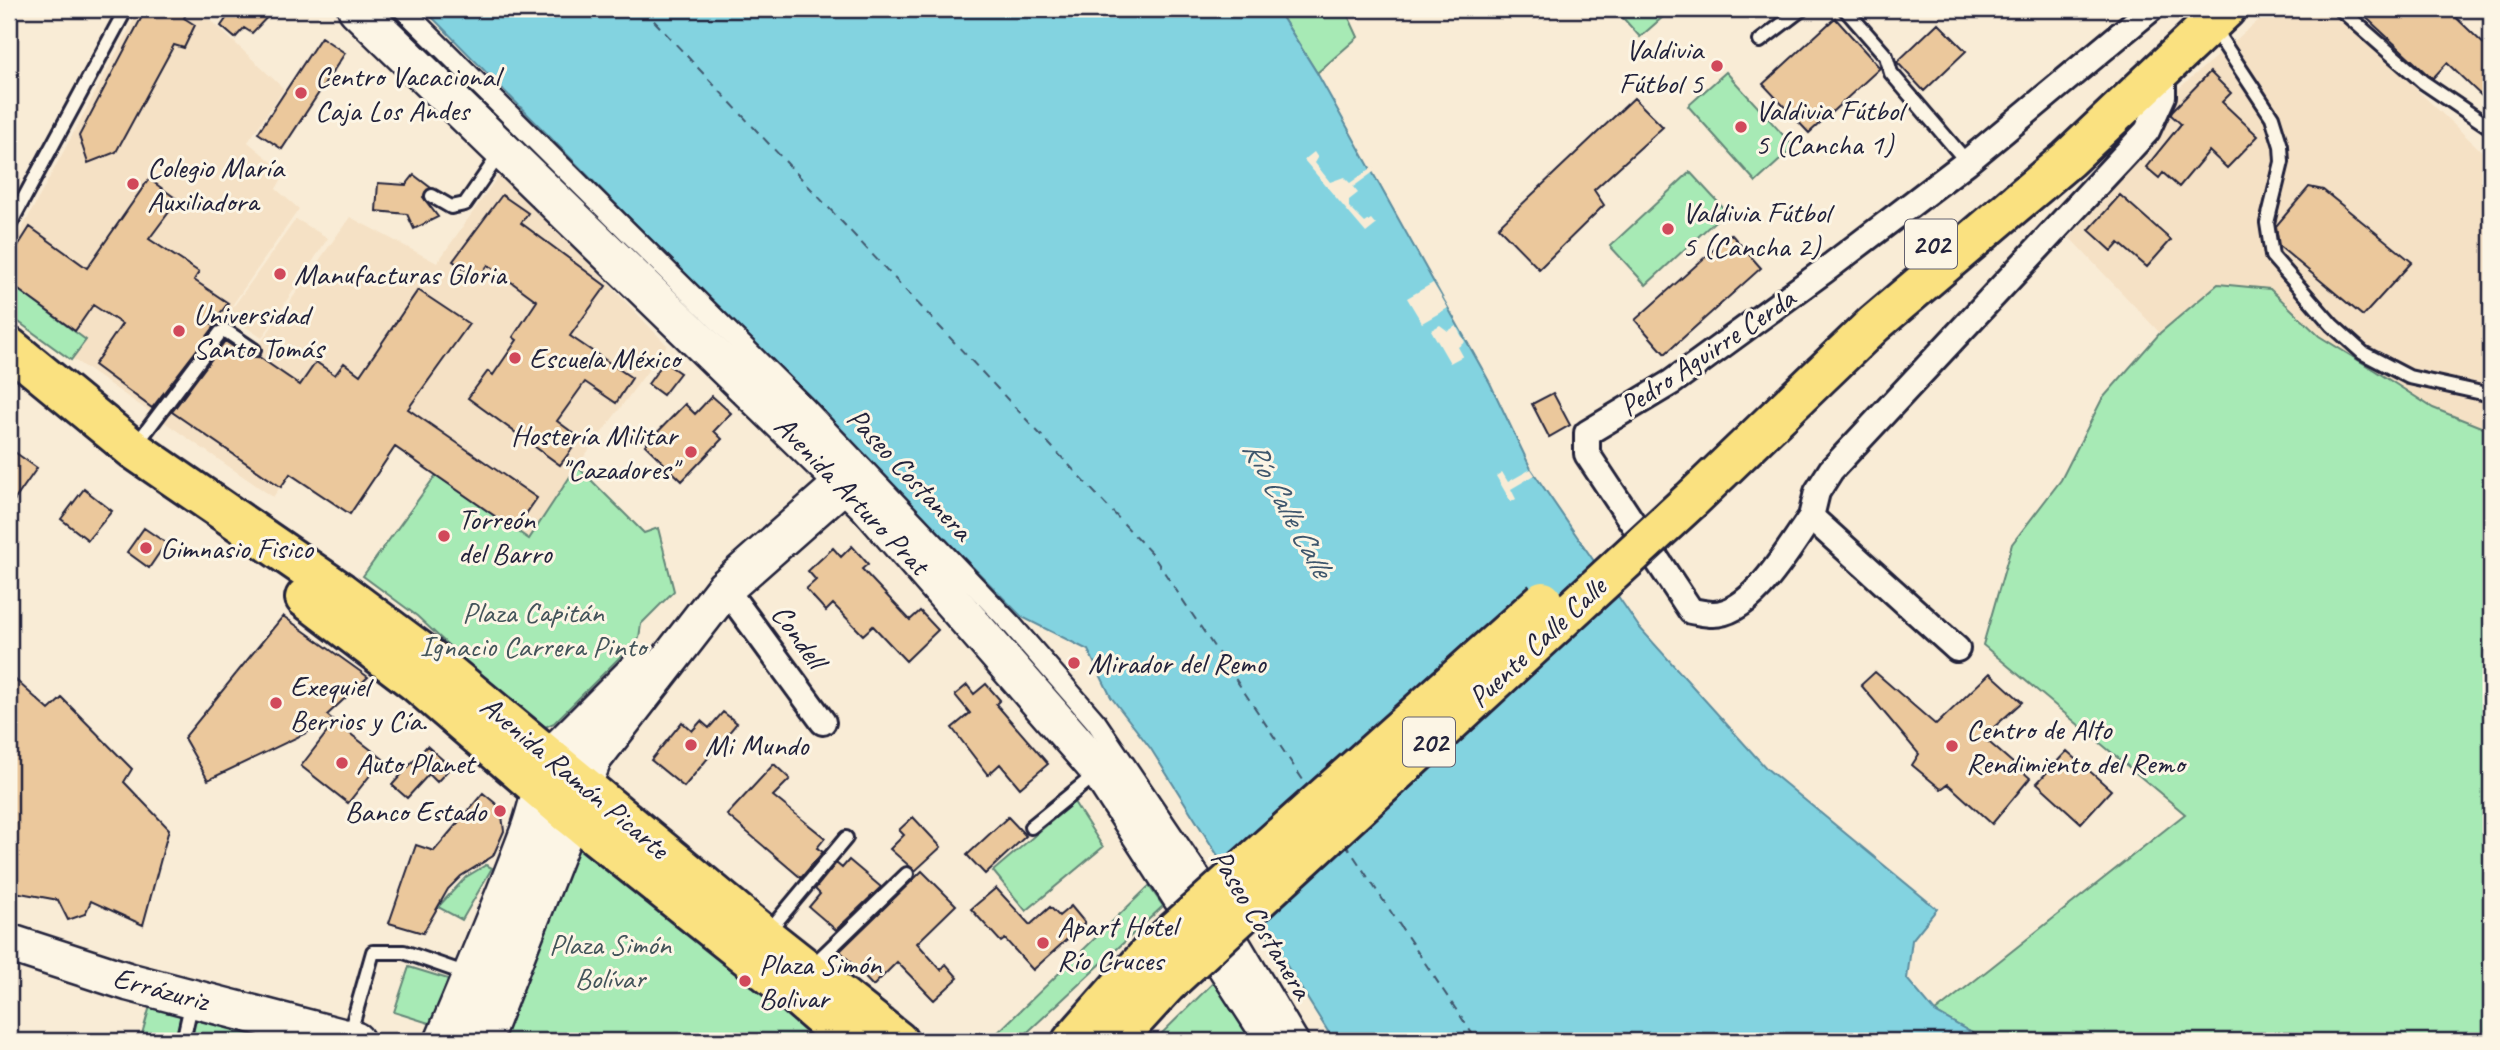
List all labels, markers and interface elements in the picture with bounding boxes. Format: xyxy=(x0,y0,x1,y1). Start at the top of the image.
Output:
place label: Valdivia Fútbol 5 xyxy=(1619,30,1705,102)
place label: Centro Vacacional Caja Los Andes xyxy=(315,57,504,129)
marker: Valdivia Fútbol 5 xyxy=(1709,58,1725,74)
marker: Centro Vacacional Caja Los Andes xyxy=(293,85,309,101)
place label: Valdivia Fútbol 5 (Cancha 1) xyxy=(1755,91,1908,163)
marker: Valdivia Fútbol 5 (Cancha 1) xyxy=(1733,119,1749,135)
place label: Colegio María Auxiliadora xyxy=(147,148,286,220)
marker: Colegio María Auxiliadora xyxy=(125,176,141,192)
place label: Valdivia Fútbol 5 (Cancha 2) xyxy=(1682,193,1835,265)
road number: 202 xyxy=(1905,219,1957,268)
marker: Valdivia Fútbol 5 (Cancha 2) xyxy=(1660,221,1676,237)
place label: Manufacturas Gloria xyxy=(294,255,508,293)
marker: Manufacturas Gloria xyxy=(272,266,288,282)
street label: Pedro Aguirre Cerda xyxy=(1612,278,1804,425)
place label: Universidad Santo Tomás xyxy=(193,295,326,367)
marker: Universidad Santo Tomás xyxy=(171,323,187,339)
place label: Escuela México xyxy=(529,339,683,377)
marker: Escuela México xyxy=(507,350,523,366)
street label: Paseo Costanera xyxy=(839,400,982,550)
street label: Avenida Arturo Prat xyxy=(766,407,940,585)
place label: Hostería Militar "Cazadores" xyxy=(511,416,683,488)
water label: Río Calle Calle xyxy=(1234,433,1344,587)
marker: Hostería Militar "Cazadores" xyxy=(683,444,699,460)
place label: Torreón del Barro xyxy=(458,500,553,572)
marker: Torreón del Barro xyxy=(436,528,452,544)
place label: Gimnasio Fisico xyxy=(160,529,314,567)
marker: Gimnasio Fisico xyxy=(138,540,154,556)
street label: Puente Calle Calle xyxy=(1460,567,1616,716)
park label: Plaza Capitán Ignacio Carrera Pinto xyxy=(420,593,650,665)
street label: Condell xyxy=(763,597,838,679)
place label: Mirador del Remo xyxy=(1088,644,1267,682)
marker: Mirador del Remo xyxy=(1066,655,1082,671)
place label: Exequiel Berrios y Cía. xyxy=(290,667,427,739)
street label: Avenida Ramón Picarte xyxy=(473,687,679,869)
marker: Exequiel Berrios y Cía. xyxy=(268,695,284,711)
place label: Centro de Alto Rendimiento del Remo xyxy=(1966,710,2188,782)
road number: 202 xyxy=(1403,718,1455,766)
place label: Mi Mundo xyxy=(705,726,810,764)
marker: Mi Mundo xyxy=(683,737,699,753)
marker: Centro de Alto Rendimiento del Remo xyxy=(1944,738,1960,754)
place label: Auto Planet xyxy=(356,744,477,782)
marker: Auto Planet xyxy=(334,755,350,771)
place label: Banco Estado xyxy=(345,792,487,830)
marker: Banco Estado xyxy=(492,803,508,819)
street label: Paseo Costanera xyxy=(1202,842,1323,1007)
place label: Apart Hotel Río Cruces xyxy=(1057,907,1182,979)
park label: Plaza Simón Bolívar xyxy=(549,925,673,997)
marker: Apart Hotel Río Cruces xyxy=(1035,935,1051,951)
place label: Plaza Simón Bolivar xyxy=(759,945,883,1017)
street label: Errázuriz xyxy=(109,958,214,1020)
marker: Plaza Simón Bolivar xyxy=(737,973,753,989)

